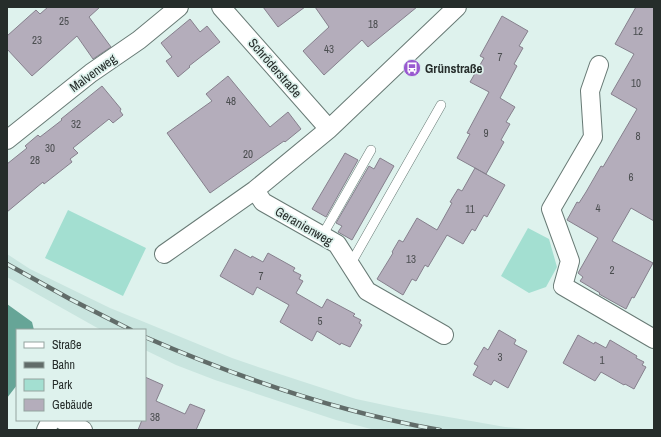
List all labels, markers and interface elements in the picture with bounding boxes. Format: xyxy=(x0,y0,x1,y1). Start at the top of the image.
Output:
house number: 25 xyxy=(59,14,69,28)
house number: 18 xyxy=(368,17,378,31)
house number: 12 xyxy=(633,24,643,38)
house number: 23 xyxy=(32,33,42,47)
street label: Schröderstraße xyxy=(244,35,306,101)
house number: 43 xyxy=(324,42,334,56)
street label: Malvenweg xyxy=(66,50,120,96)
house number: 7 xyxy=(497,50,503,64)
bus stop icon: Grünstraße xyxy=(402,58,422,78)
place label: Grünstraße xyxy=(425,60,483,77)
house number: 10 xyxy=(631,76,641,90)
house number: 48 xyxy=(226,94,236,108)
house number: 32 xyxy=(71,117,81,131)
house number: 9 xyxy=(483,126,489,140)
house number: 8 xyxy=(635,129,641,143)
house number: 30 xyxy=(45,141,55,155)
house number: 20 xyxy=(243,147,253,161)
house number: 28 xyxy=(30,153,40,167)
house number: 6 xyxy=(628,170,634,184)
house number: 4 xyxy=(595,201,601,215)
house number: 11 xyxy=(465,202,475,216)
street label: Geranienweg xyxy=(272,203,336,249)
house number: 13 xyxy=(406,252,416,266)
house number: 2 xyxy=(609,263,615,277)
house number: 7 xyxy=(258,269,264,283)
house number: 5 xyxy=(317,314,323,328)
legend xyxy=(16,329,146,421)
text: Straße xyxy=(52,337,82,353)
house number: 3 xyxy=(497,350,503,364)
house number: 1 xyxy=(599,353,605,367)
text: Bahn xyxy=(52,357,75,373)
text: Park xyxy=(52,377,72,393)
text: Gebäude xyxy=(52,397,93,413)
house number: 38 xyxy=(150,410,160,424)

